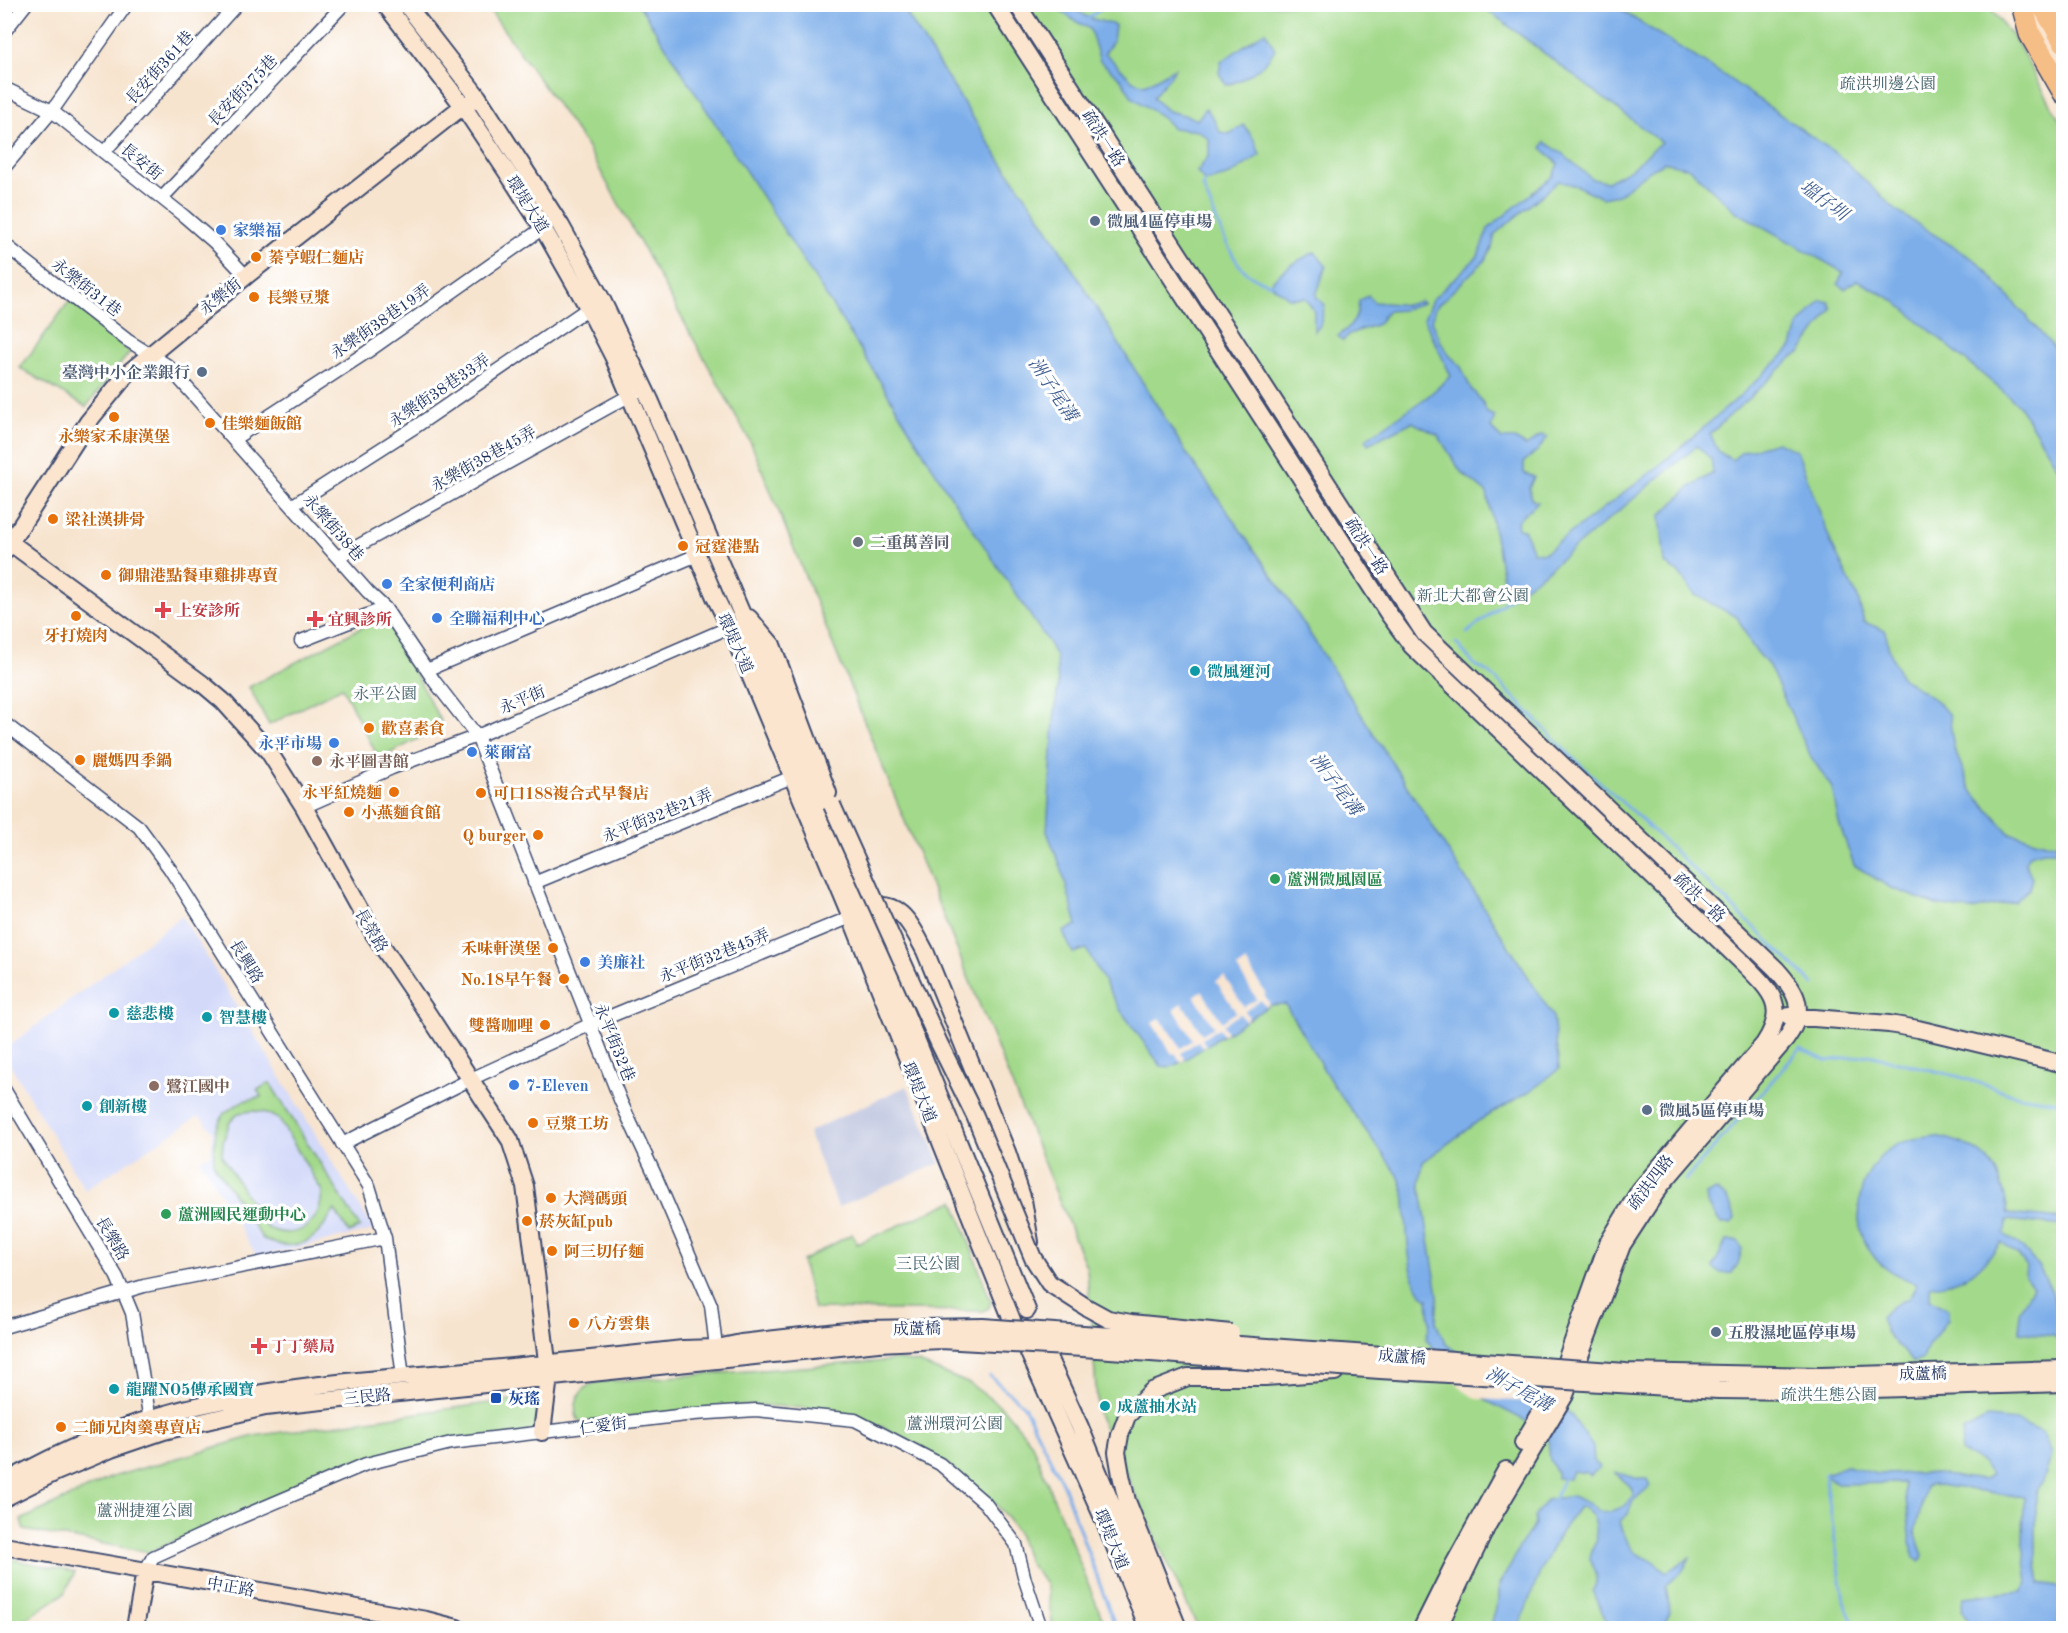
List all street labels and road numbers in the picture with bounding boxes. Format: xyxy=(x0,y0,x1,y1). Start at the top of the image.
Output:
street label: 長安街361巷 xyxy=(122,28,197,108)
street label: 長安街375巷 xyxy=(204,51,281,130)
street label: 疏洪一路 xyxy=(1078,107,1128,170)
street label: 長安街 xyxy=(117,140,166,184)
street label: 環堤大道 xyxy=(503,173,552,236)
street label: 永樂街31巷 xyxy=(48,255,124,320)
street label: 永樂街 xyxy=(196,275,245,319)
street label: 永樂街38巷19弄 xyxy=(327,281,434,363)
street label: 永樂街38巷33弄 xyxy=(386,351,493,431)
street label: 永樂街38巷45弄 xyxy=(428,423,539,495)
street label: 永樂街38巷 xyxy=(299,491,367,565)
street label: 疏洪一路 xyxy=(1341,515,1391,578)
street label: 環堤大道 xyxy=(714,611,756,676)
street label: 永平街 xyxy=(497,682,548,718)
street label: 永平街32巷21弄 xyxy=(600,786,715,846)
street label: 疏洪一路 xyxy=(1670,869,1729,926)
street label: 長榮路 xyxy=(351,905,391,956)
street label: 永平街32巷45弄 xyxy=(657,926,772,986)
street label: 長興路 xyxy=(226,936,267,987)
street label: 永平街32巷 xyxy=(590,1001,638,1084)
street label: 環堤大道 xyxy=(899,1059,939,1125)
street label: 疏洪四路 xyxy=(1624,1152,1677,1214)
street label: 長樂路 xyxy=(92,1213,132,1264)
street label: 成蘆橋 xyxy=(893,1320,941,1338)
street label: 成蘆橋 xyxy=(1377,1346,1427,1368)
street label: 成蘆橋 xyxy=(1899,1365,1947,1383)
street label: 三民路 xyxy=(342,1386,392,1408)
street label: 仁愛街 xyxy=(578,1414,628,1438)
street label: 環堤大道 xyxy=(1091,1506,1131,1572)
street label: 中正路 xyxy=(206,1574,256,1600)

